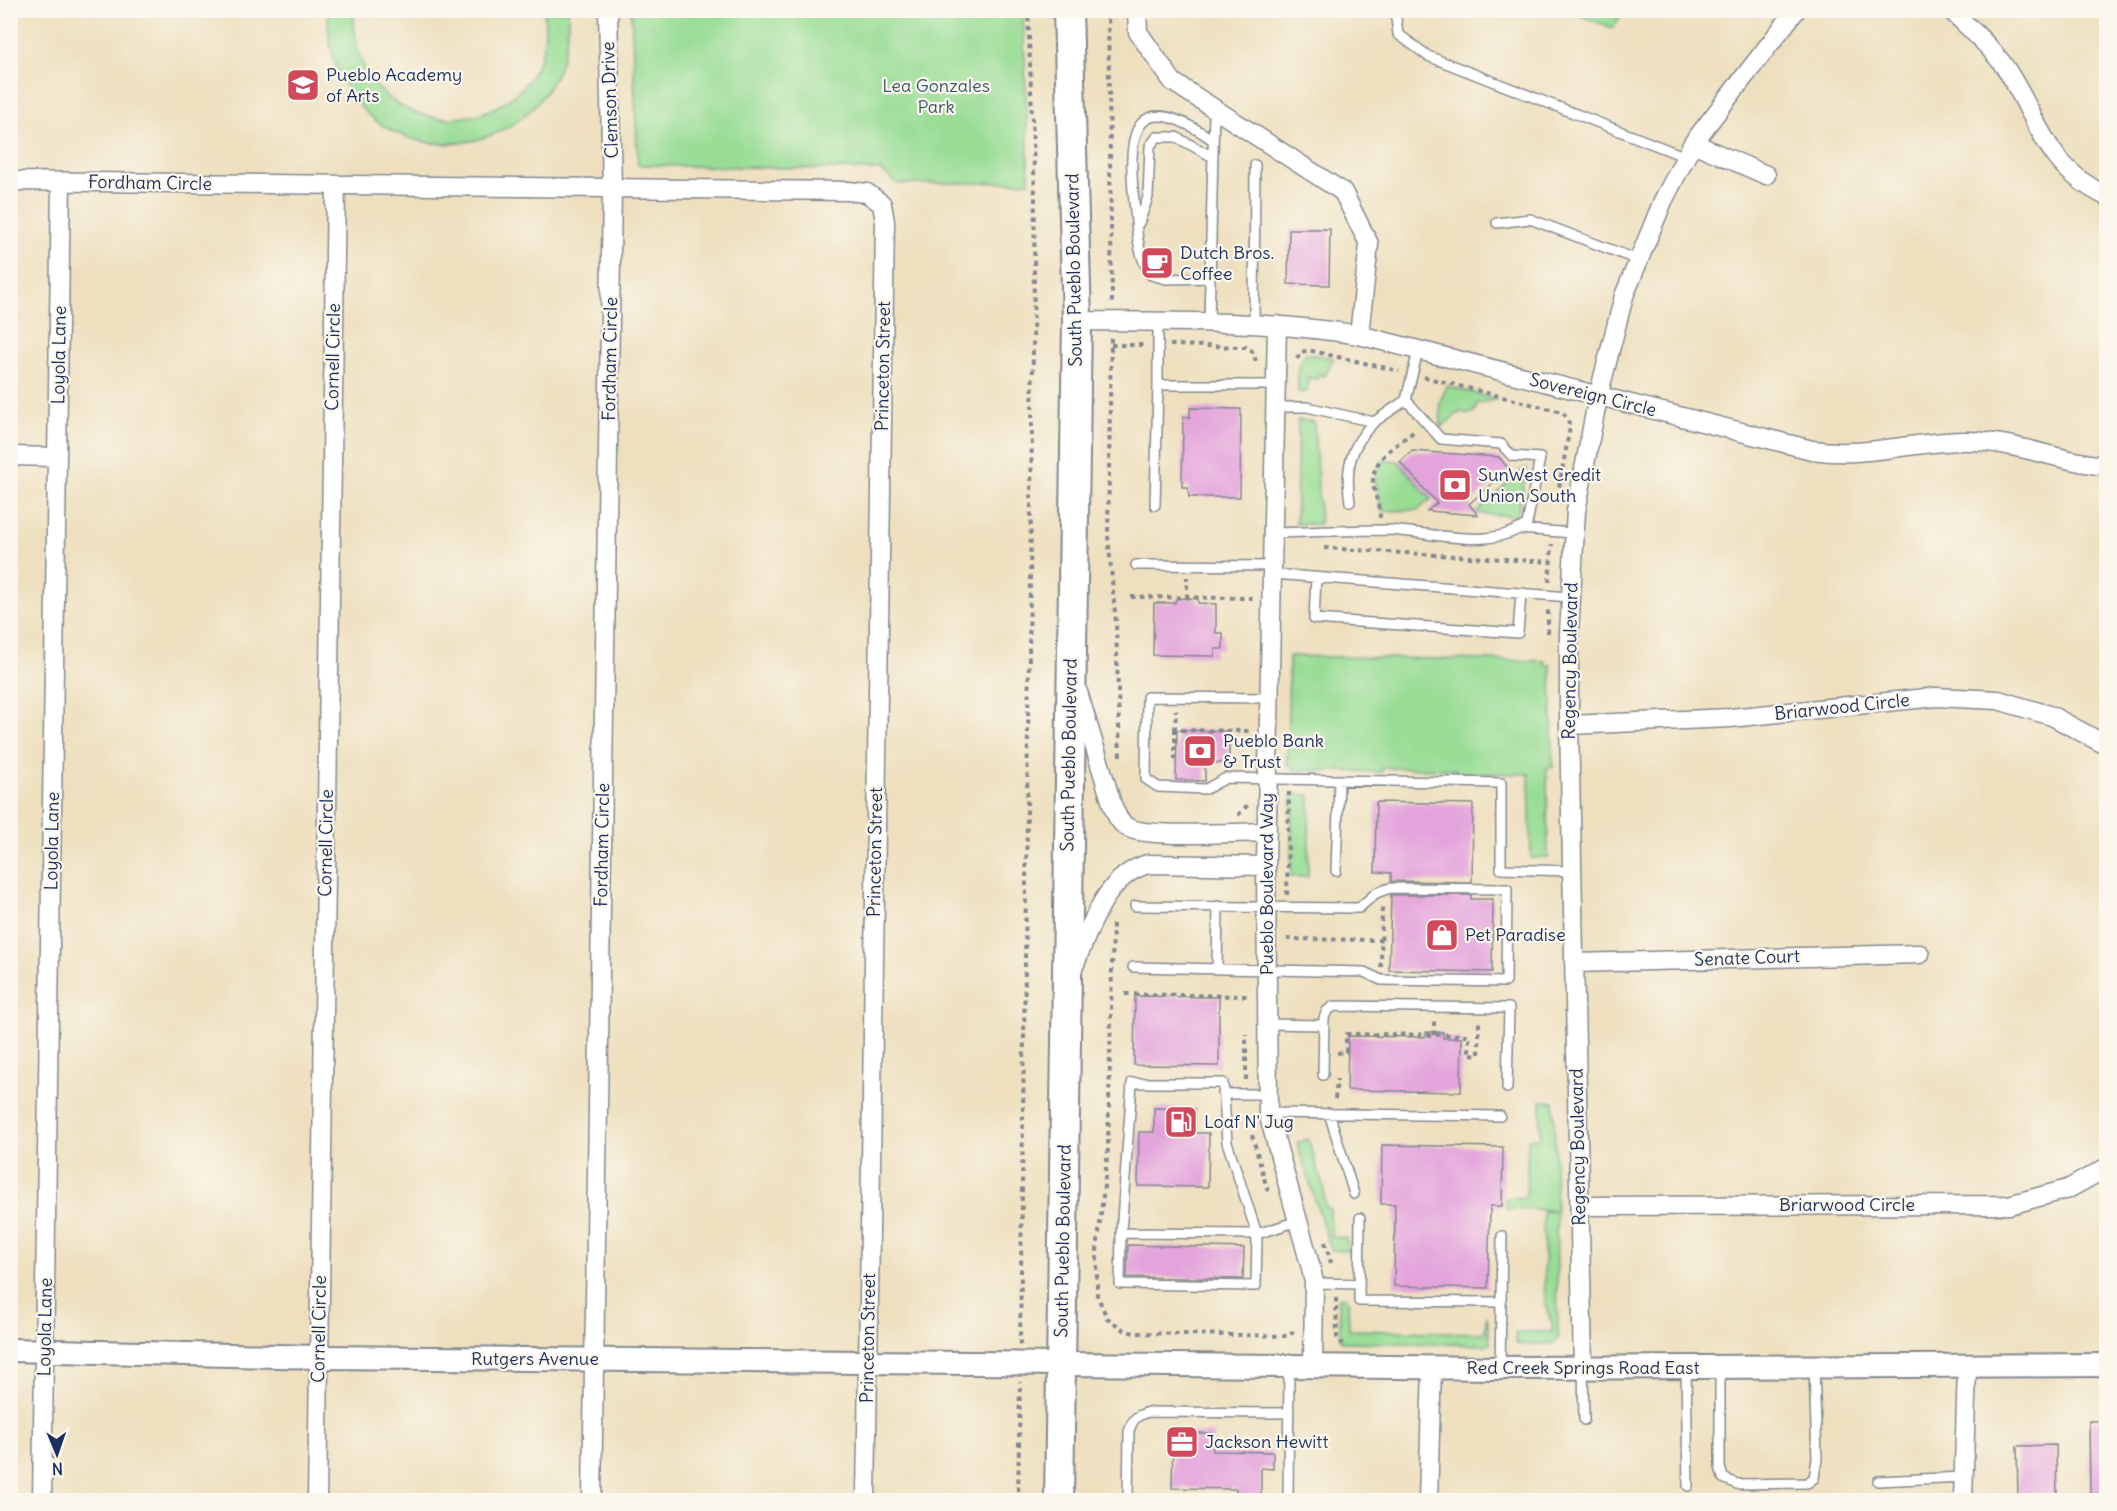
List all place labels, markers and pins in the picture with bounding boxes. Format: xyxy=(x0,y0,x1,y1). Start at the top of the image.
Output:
place label: Pueblo Academy of Arts xyxy=(326,63,462,107)
school or university icon: Pueblo Academy of Arts xyxy=(285,67,321,103)
place label: Dutch Bros. Coffee xyxy=(1180,241,1274,285)
cafe icon: Dutch Bros. Coffee xyxy=(1139,245,1175,281)
place label: SunWest Credit Union South xyxy=(1478,463,1601,507)
bank icon: SunWest Credit Union South xyxy=(1437,467,1473,503)
place label: Pueblo Bank & Trust xyxy=(1223,729,1324,773)
bank icon: Pueblo Bank & Trust xyxy=(1182,733,1218,769)
shop icon: Pet Paradise xyxy=(1424,917,1460,953)
place label: Pet Paradise xyxy=(1465,923,1566,946)
fuel station icon: Loaf N' Jug xyxy=(1163,1104,1199,1140)
place label: Loaf N' Jug xyxy=(1204,1110,1294,1133)
office icon: Jackson Hewitt xyxy=(1164,1424,1200,1460)
place label: Jackson Hewitt xyxy=(1205,1430,1328,1453)

